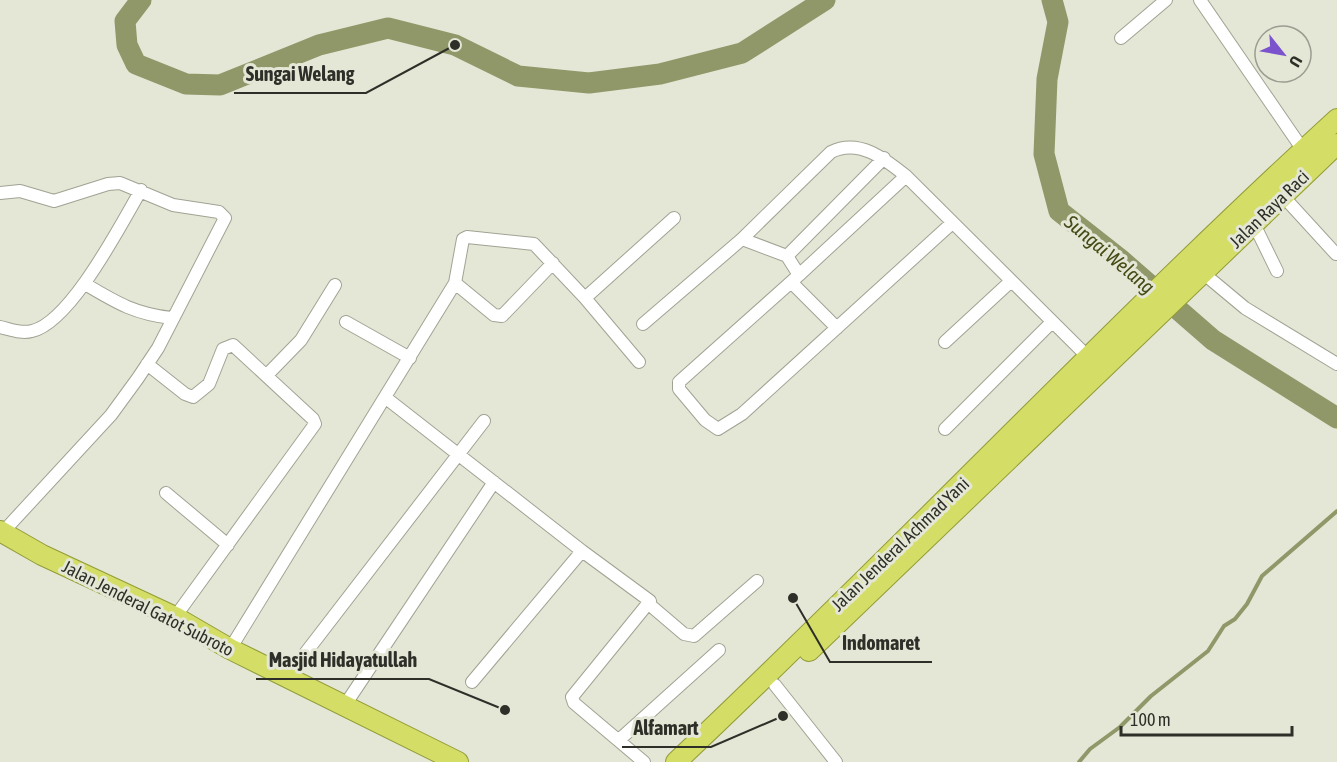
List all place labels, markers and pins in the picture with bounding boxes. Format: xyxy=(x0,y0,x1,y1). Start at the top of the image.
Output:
callout: Sungai Welang xyxy=(234,55,366,93)
callout: Indomaret xyxy=(830,624,932,662)
callout: Masjid Hidayatullah xyxy=(256,641,429,679)
callout: Alfamart xyxy=(622,709,711,747)

